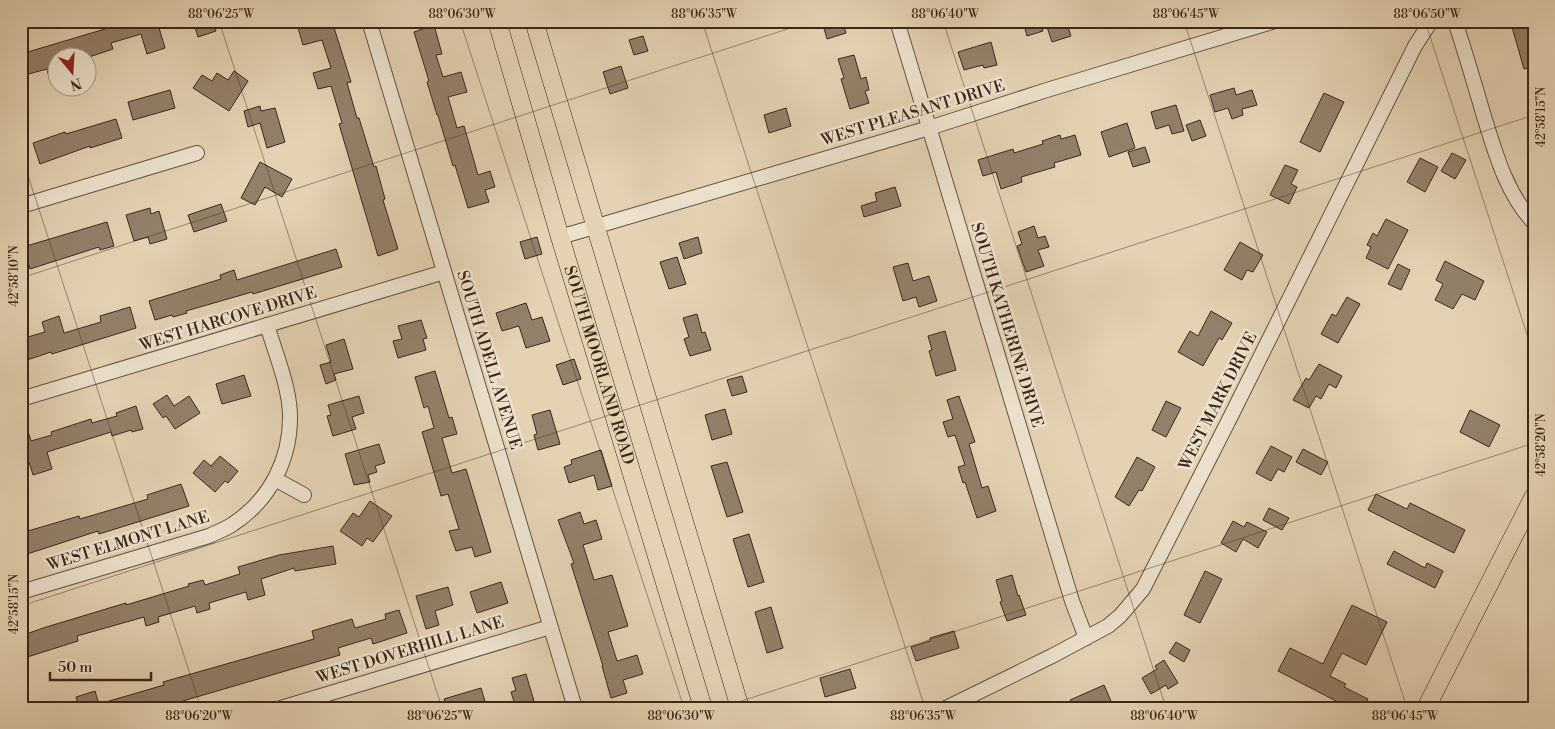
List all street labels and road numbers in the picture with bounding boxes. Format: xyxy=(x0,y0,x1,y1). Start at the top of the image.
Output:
street label: WEST PLEASANT DRIVE xyxy=(818,75,1007,151)
street label: SOUTH KATHERINE DRIVE xyxy=(966,220,1048,430)
street label: SOUTH MOORLAND ROAD xyxy=(559,263,639,467)
street label: SOUTH ADELL AVENUE xyxy=(452,268,526,452)
street label: WEST HARCOVE DRIVE xyxy=(136,283,319,356)
street label: WEST MARK DRIVE xyxy=(1174,329,1262,474)
street label: WEST ELMONT LANE xyxy=(43,507,212,576)
street label: WEST DOVERHILL LANE xyxy=(313,612,506,688)

